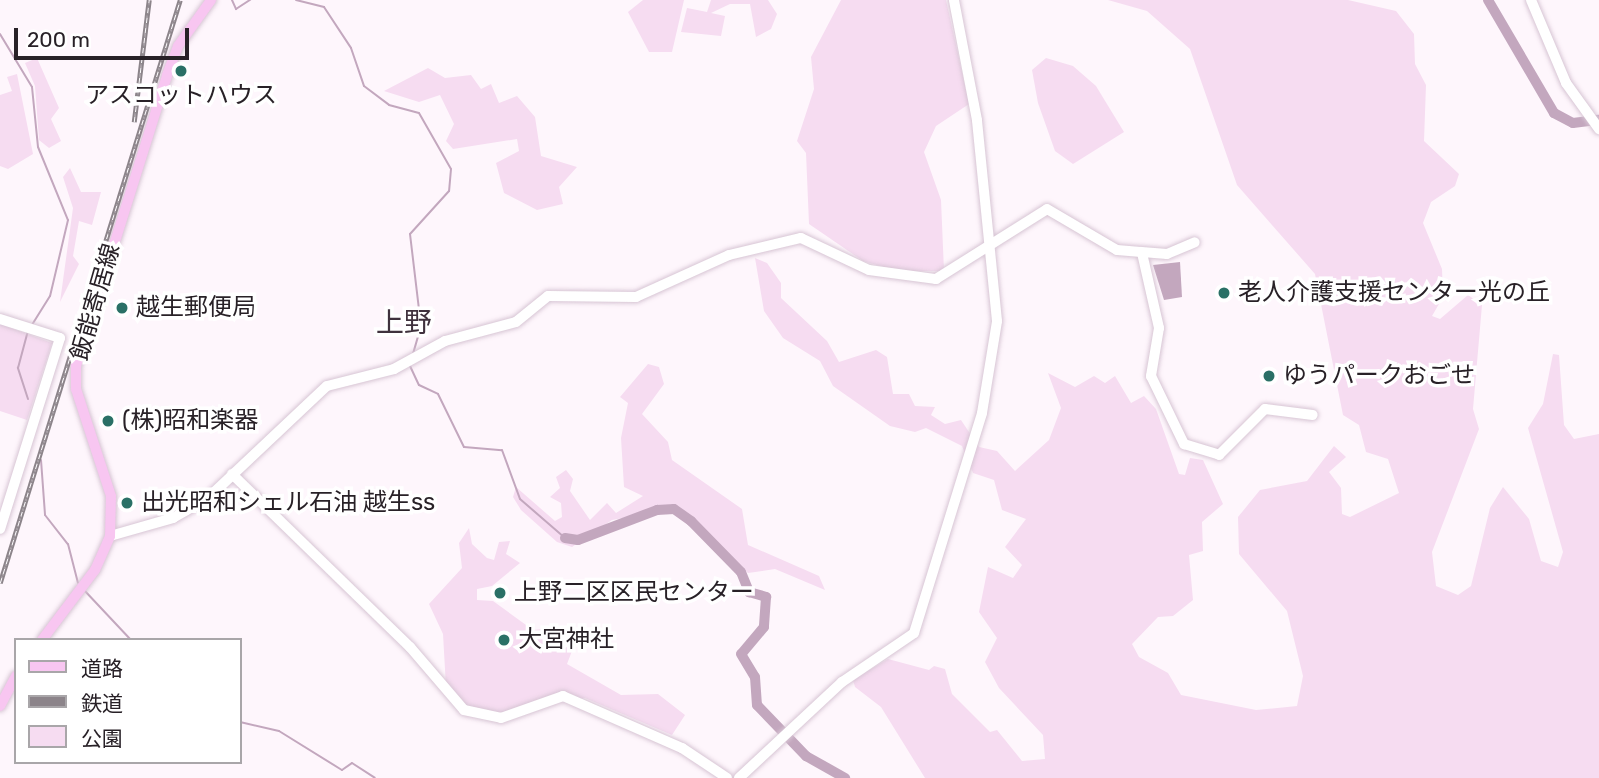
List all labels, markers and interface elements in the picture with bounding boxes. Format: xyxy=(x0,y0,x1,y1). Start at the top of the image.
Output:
scale bar xyxy=(18,14,192,58)
text: 200 m xyxy=(27,27,90,52)
marker: アスコットハウス xyxy=(173,63,189,79)
place label: アスコットハウス xyxy=(85,82,277,110)
street label: 飯能寄居線 xyxy=(66,240,126,364)
place label: 老人介護支援センター光の丘 xyxy=(1238,279,1550,307)
marker: 老人介護支援センター光の丘 xyxy=(1216,285,1232,301)
place label: 越生郵便局 xyxy=(136,294,256,322)
marker: 越生郵便局 xyxy=(114,300,130,316)
district label: 上野 xyxy=(376,306,432,340)
place label: ゆうパークおごせ xyxy=(1283,362,1475,390)
marker: ゆうパークおごせ xyxy=(1261,368,1277,384)
place label: (株)昭和楽器 xyxy=(122,407,258,435)
marker: (株)昭和楽器 xyxy=(100,413,116,429)
place label: 出光昭和シェル石油 越生ss xyxy=(141,489,435,517)
marker: 出光昭和シェル石油 越生ss xyxy=(119,495,135,511)
place label: 上野二区区民センター xyxy=(514,579,754,607)
marker: 上野二区区民センター xyxy=(492,585,508,601)
place label: 大宮神社 xyxy=(518,626,614,654)
marker: 大宮神社 xyxy=(496,632,512,648)
legend xyxy=(14,638,242,764)
text: 道路 xyxy=(81,656,123,681)
text: 鉄道 xyxy=(81,691,123,716)
text: 公園 xyxy=(81,726,123,751)

